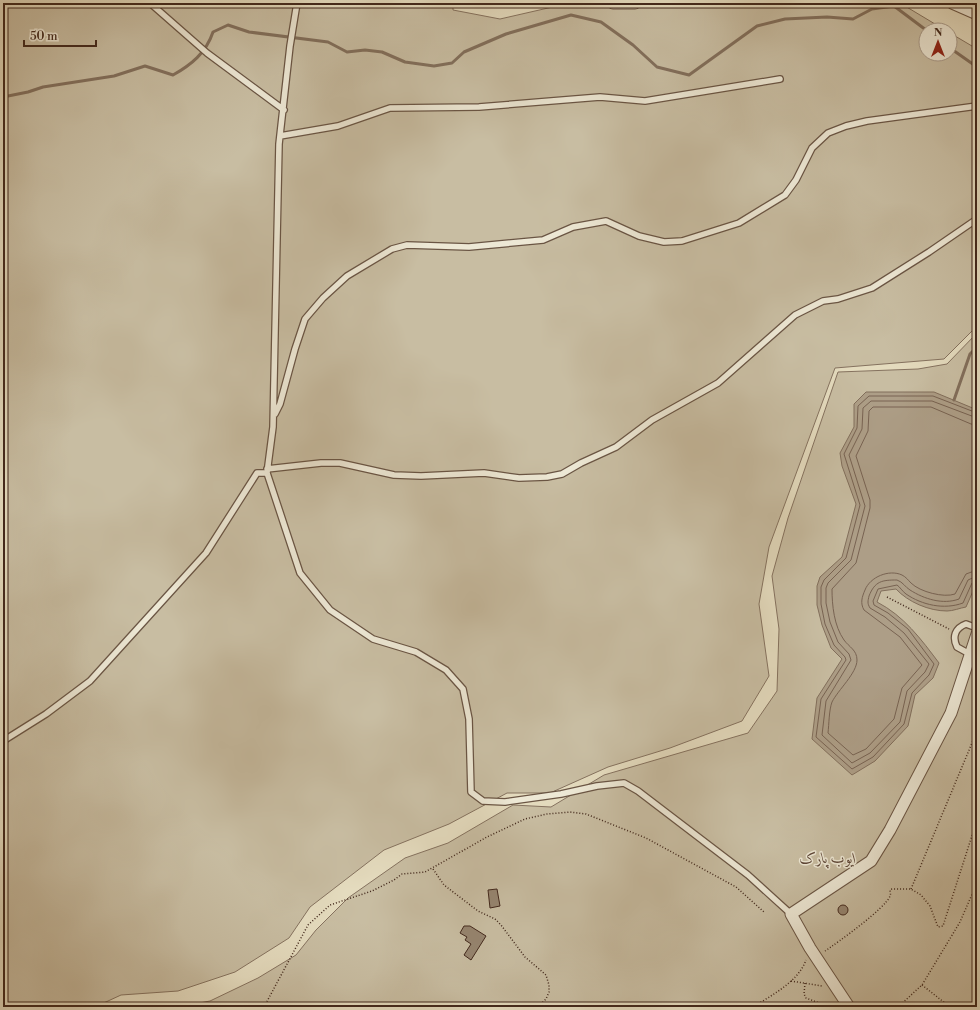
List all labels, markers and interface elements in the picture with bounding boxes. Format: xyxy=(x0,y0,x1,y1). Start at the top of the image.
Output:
scale bar xyxy=(24,22,96,48)
north arrow xyxy=(918,22,958,62)
text: N xyxy=(934,26,943,40)
text: 50 m xyxy=(30,29,58,44)
park label: ایوب پارک xyxy=(800,849,856,869)

